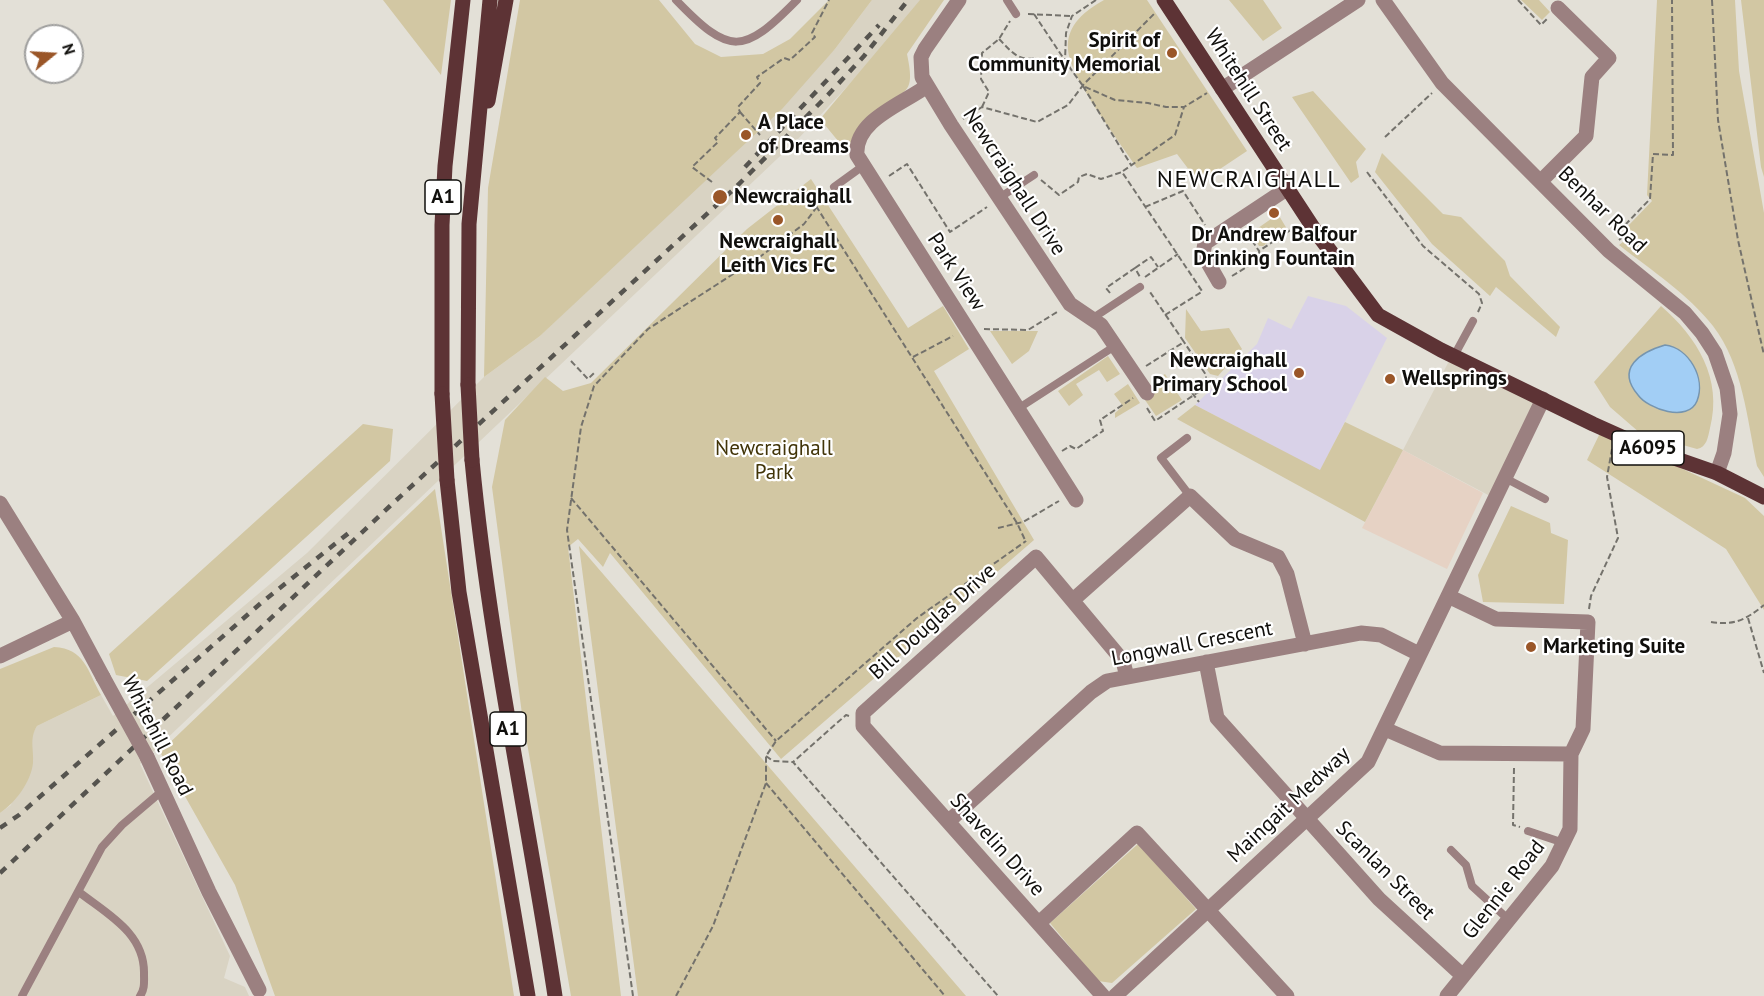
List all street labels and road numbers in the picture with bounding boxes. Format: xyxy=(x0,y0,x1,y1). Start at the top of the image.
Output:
street label: Whitehill Street xyxy=(1199,24,1297,156)
street label: Newcraighall Drive xyxy=(957,104,1071,260)
street label: Benhar Road xyxy=(1552,162,1652,258)
road number: A1 xyxy=(425,180,461,214)
street label: Park View xyxy=(922,228,990,316)
road number: A6095 xyxy=(1612,431,1684,465)
street label: Bill Douglas Drive xyxy=(865,559,1001,685)
street label: Longwall Crescent xyxy=(1109,616,1275,672)
street label: Whitehill Road xyxy=(116,672,198,800)
road number: A1 xyxy=(490,712,526,746)
street label: Maingait Medway xyxy=(1222,742,1356,868)
street label: Shavelin Drive xyxy=(944,788,1050,902)
street label: Scanlan Street xyxy=(1330,816,1440,926)
street label: Glennie Road xyxy=(1457,835,1551,945)

